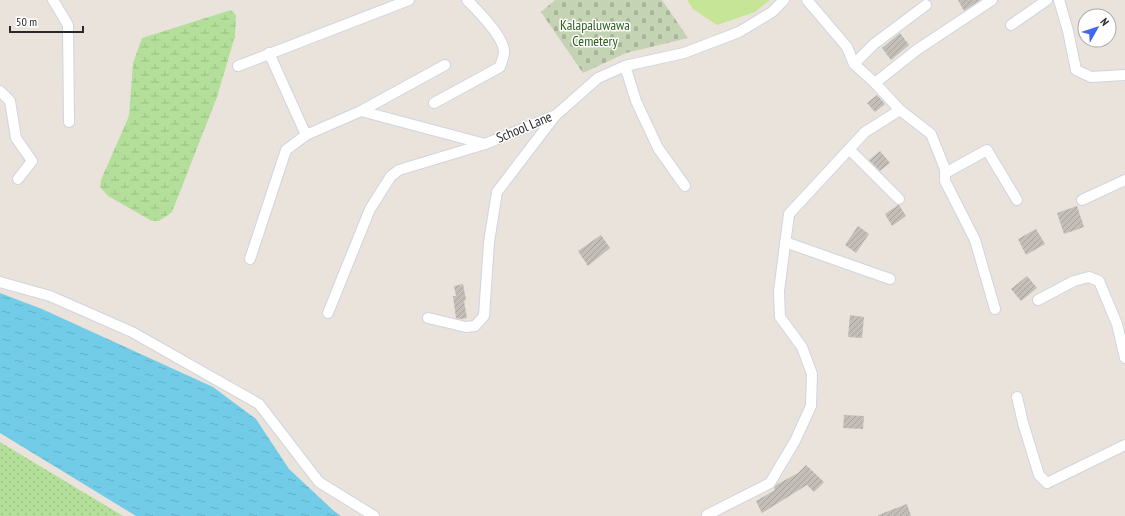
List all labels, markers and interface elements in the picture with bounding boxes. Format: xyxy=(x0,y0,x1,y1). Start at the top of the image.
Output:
scale bar xyxy=(10,8,83,34)
north arrow xyxy=(1077,8,1117,48)
text: 50 m xyxy=(16,14,37,29)
text: N xyxy=(1097,15,1112,28)
park label: Kalapaluwawa Cemetery xyxy=(560,16,630,50)
street label: School Lane xyxy=(494,107,555,147)

